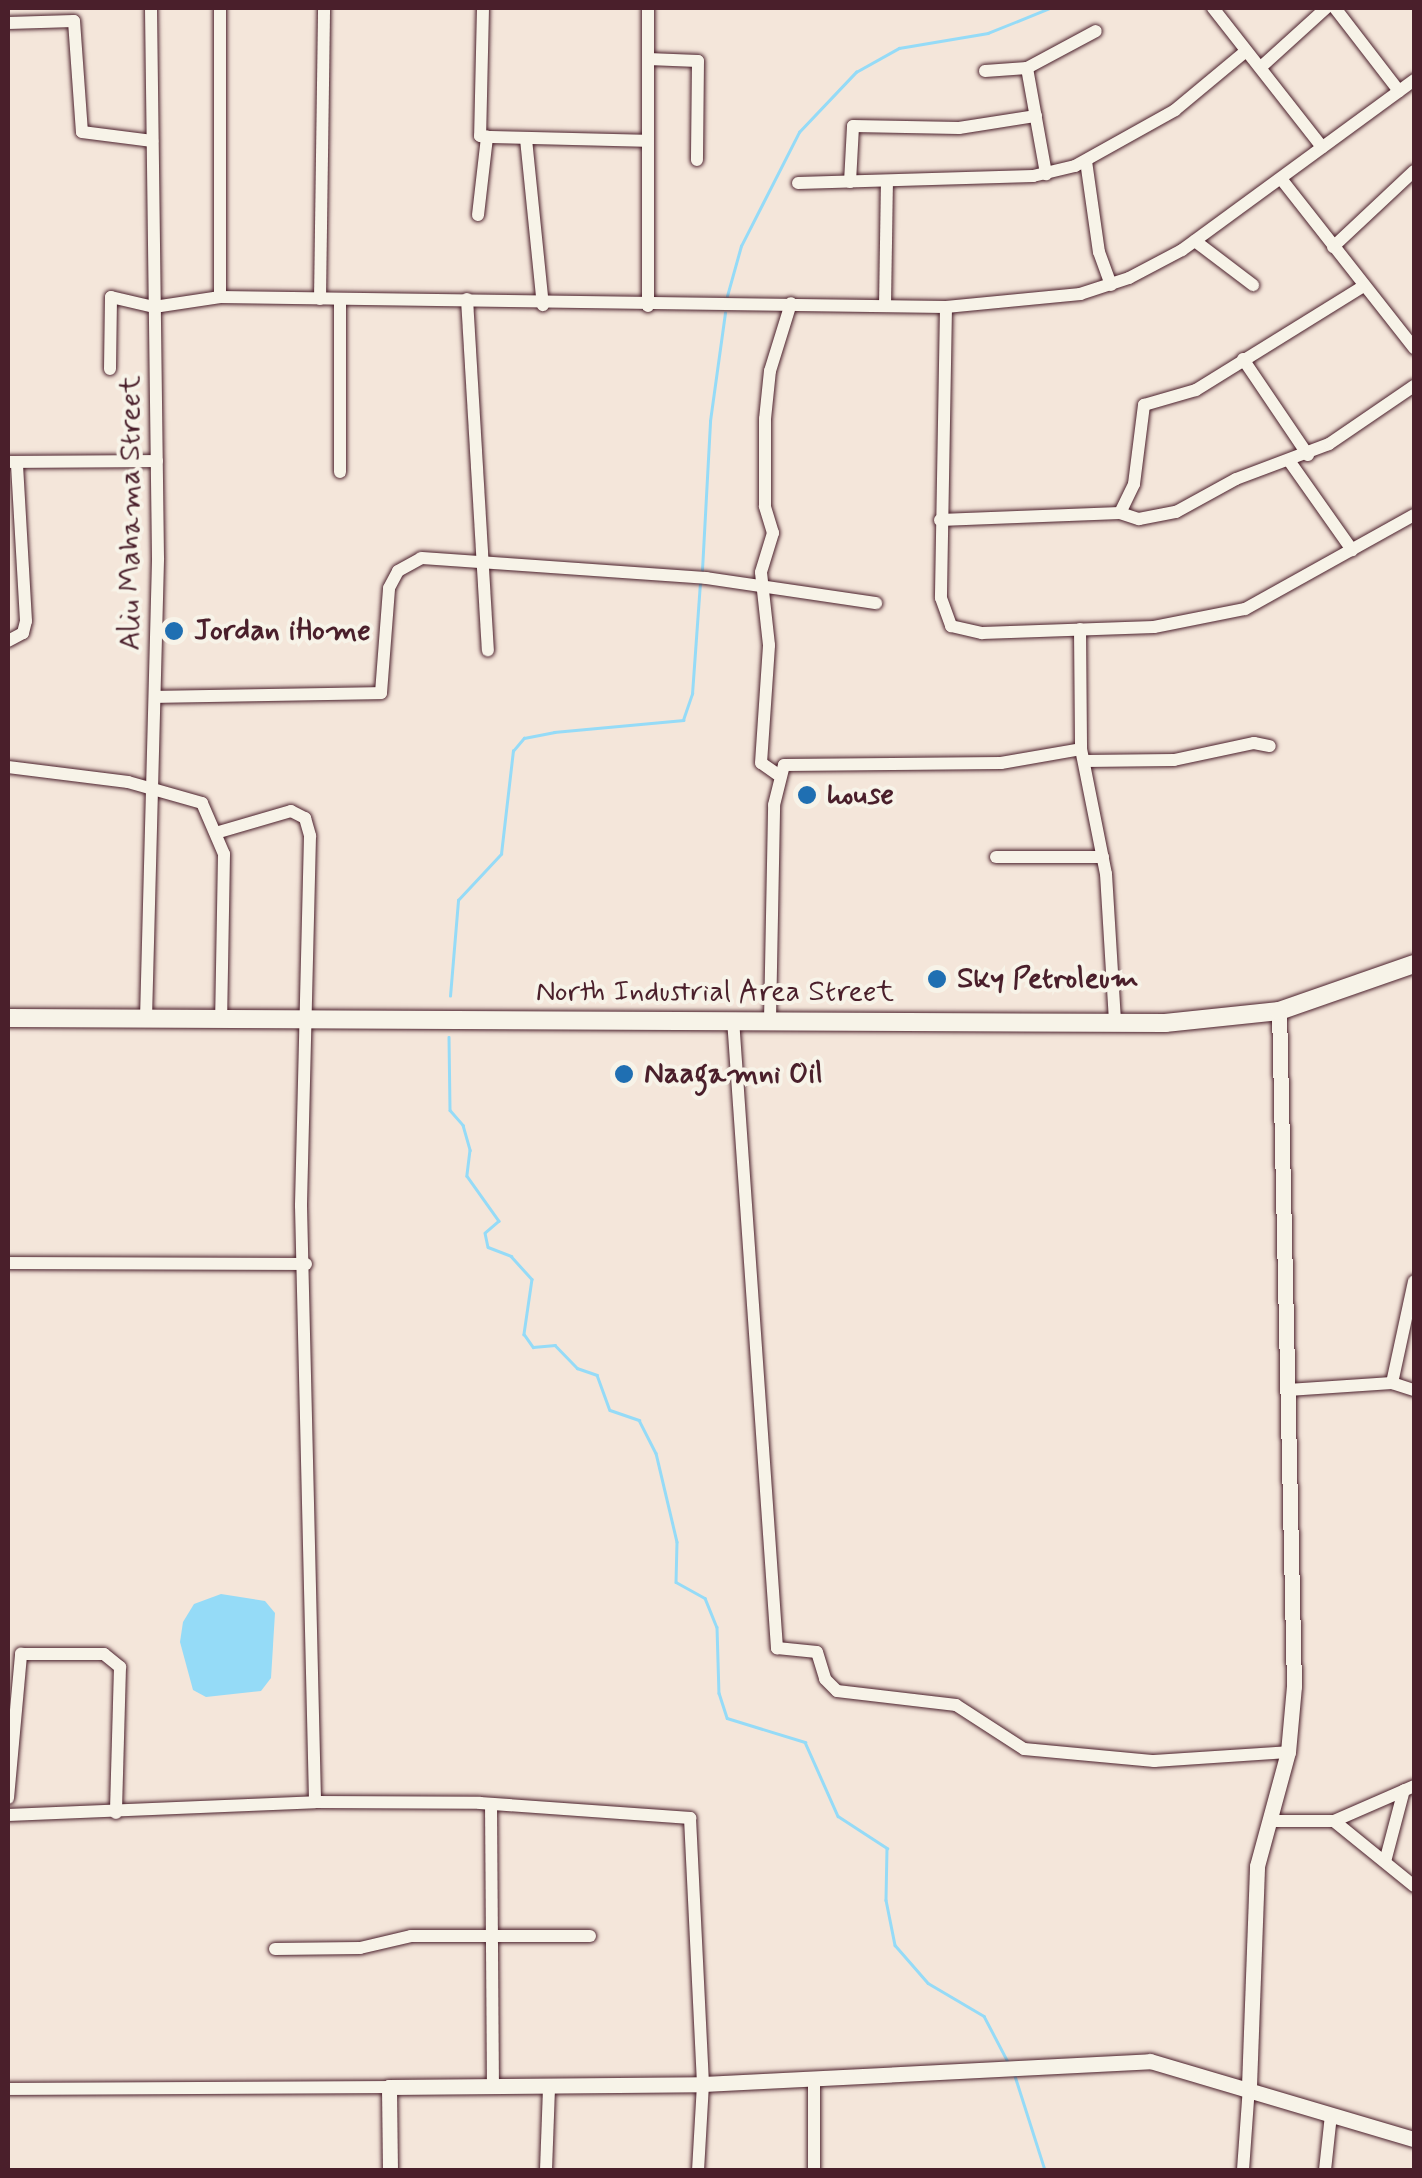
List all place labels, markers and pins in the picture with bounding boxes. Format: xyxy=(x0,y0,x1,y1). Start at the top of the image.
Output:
place label: Jordan iHome xyxy=(194,613,369,649)
marker: Jordan iHome xyxy=(163,620,185,642)
place label: house xyxy=(827,777,894,813)
marker: house xyxy=(796,784,818,806)
place label: Sky Petroleum xyxy=(957,961,1139,997)
marker: Sky Petroleum xyxy=(926,968,948,990)
place label: Naagamni Oil xyxy=(644,1056,823,1092)
marker: Naagamni Oil xyxy=(613,1063,635,1085)

